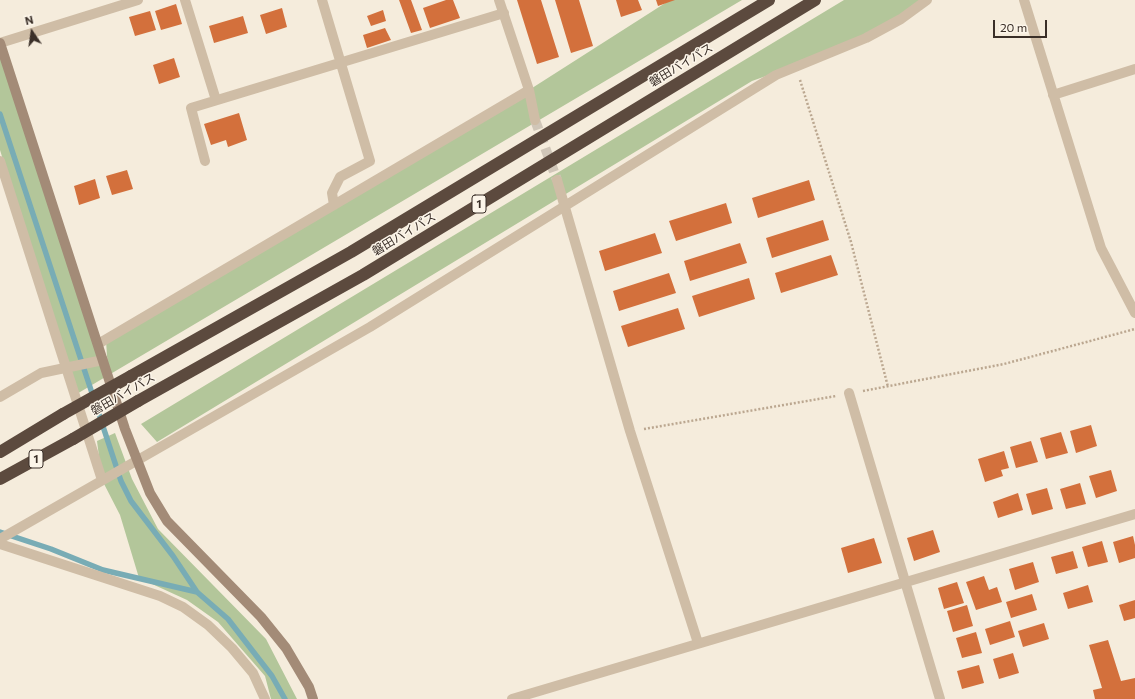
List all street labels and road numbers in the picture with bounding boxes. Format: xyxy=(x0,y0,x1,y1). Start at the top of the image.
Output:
street label: 磐田バイパス xyxy=(646,40,716,90)
road number: 1 xyxy=(472,195,486,213)
street label: 磐田バイパス xyxy=(369,209,439,259)
street label: 磐田バイパス xyxy=(88,370,158,418)
road number: 1 xyxy=(29,450,43,468)

